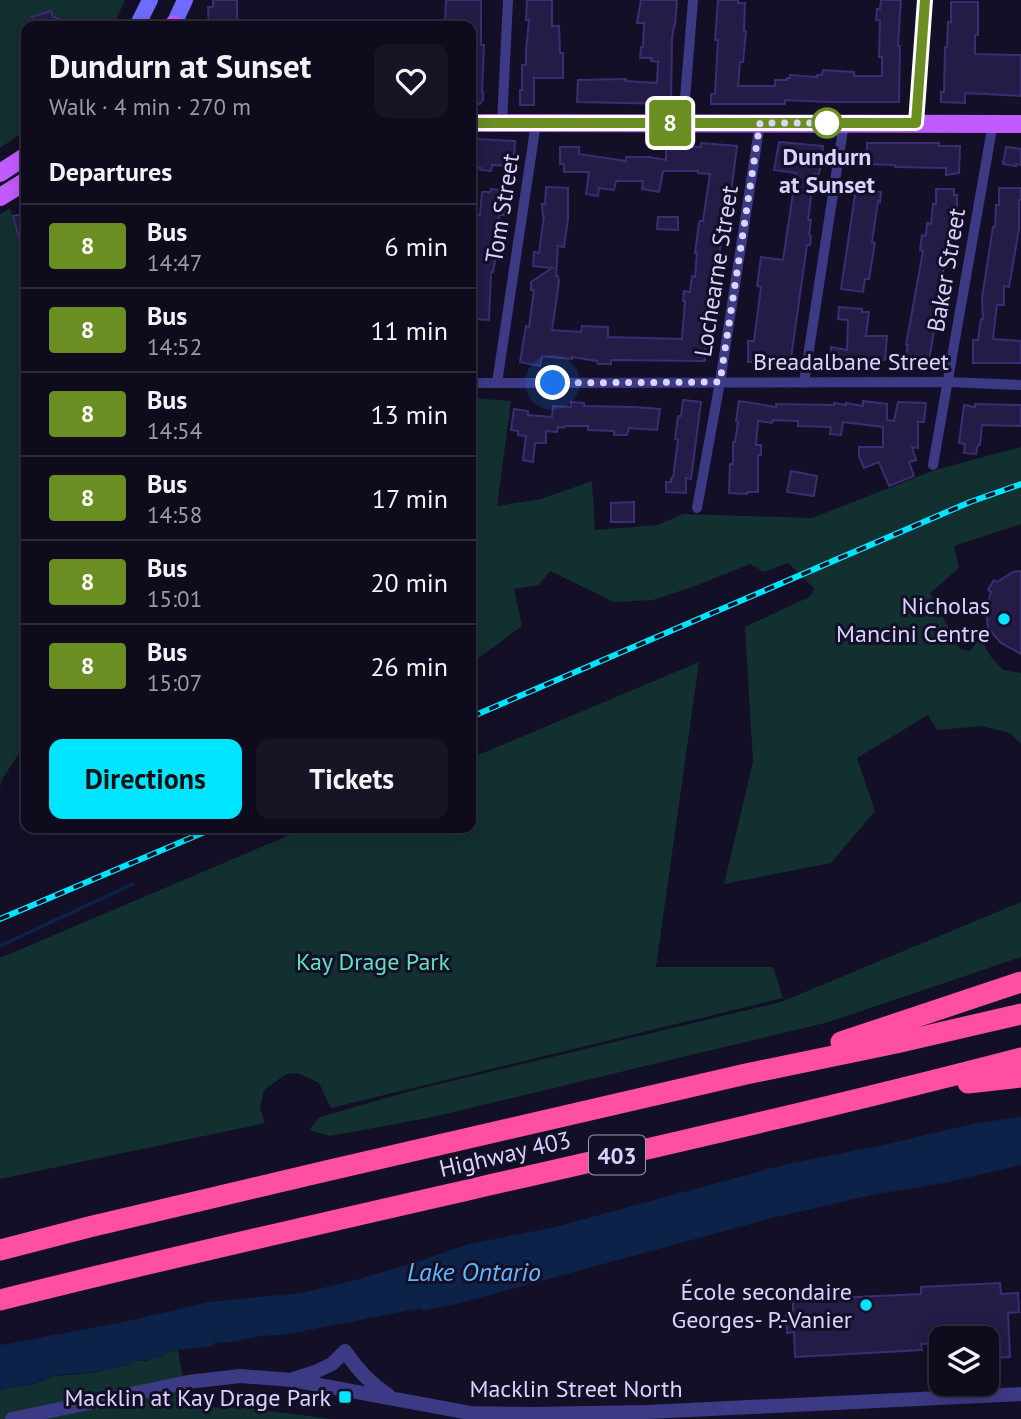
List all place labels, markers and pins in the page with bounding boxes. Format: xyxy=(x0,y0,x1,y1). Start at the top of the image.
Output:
marker: Dundurn at Sunset xyxy=(812,108,842,138)
place label: Dundurn at Sunset xyxy=(779,141,876,200)
place label: Nicholas Mancini Centre xyxy=(836,590,990,649)
marker: Nicholas Mancini Centre xyxy=(996,611,1012,627)
place label: École secondaire Georges- P.-Vanier xyxy=(671,1276,852,1335)
marker: École secondaire Georges- P.-Vanier xyxy=(858,1297,874,1313)
place label: Macklin at Kay Drage Park xyxy=(64,1382,331,1413)
marker: Macklin at Kay Drage Park xyxy=(337,1389,353,1405)

